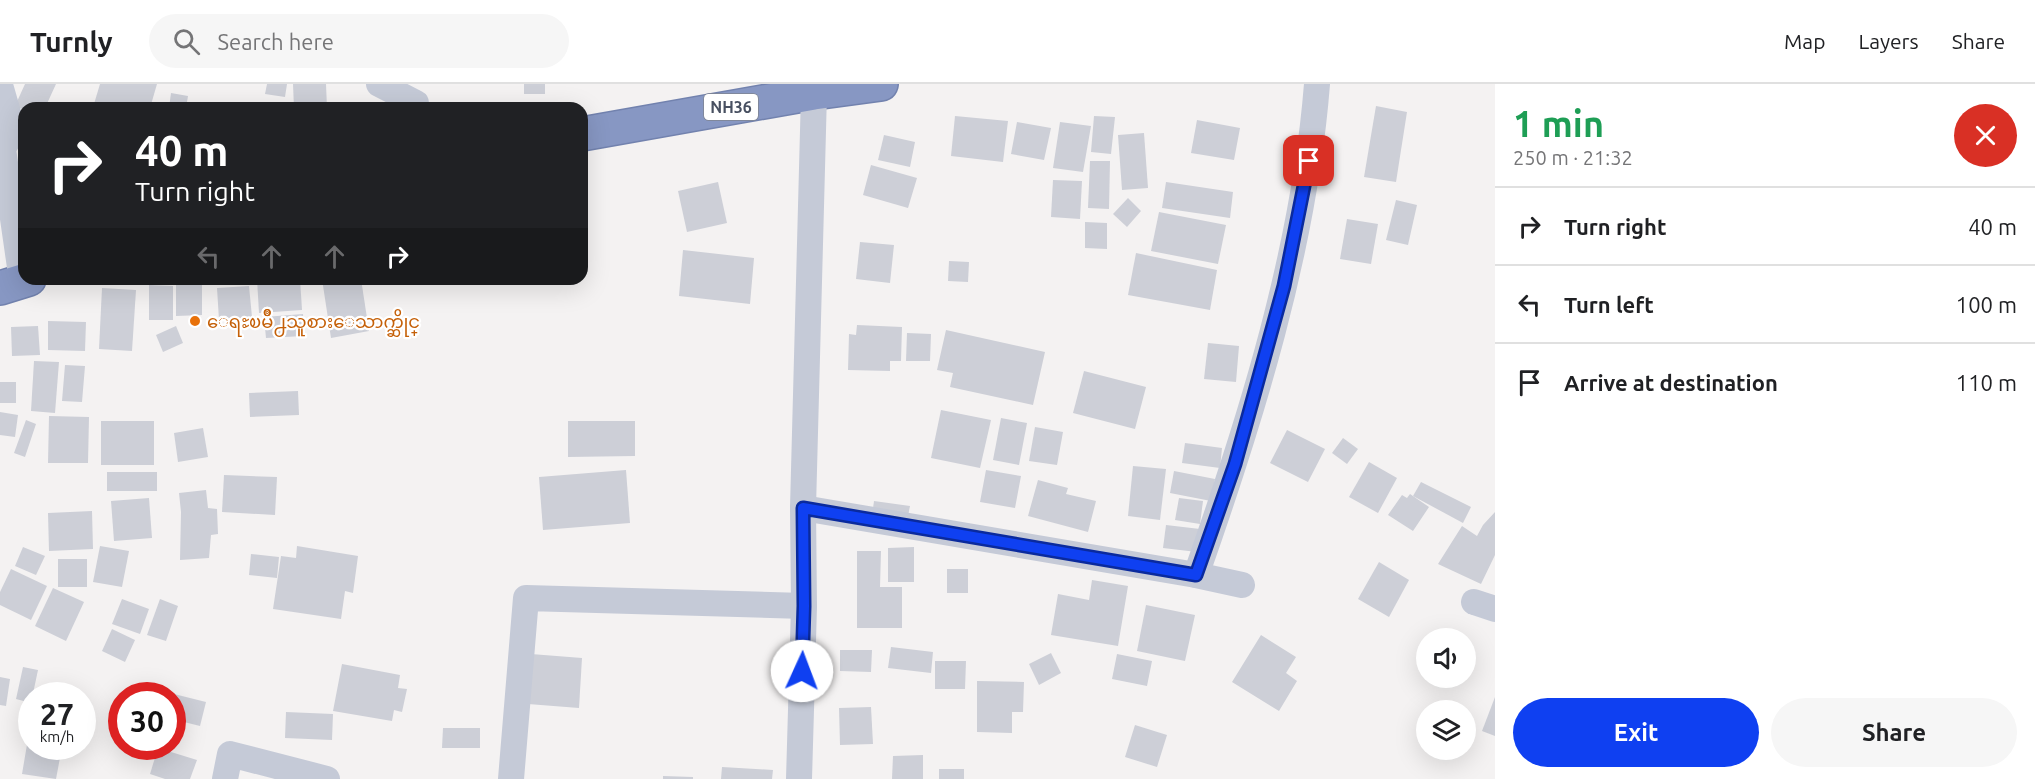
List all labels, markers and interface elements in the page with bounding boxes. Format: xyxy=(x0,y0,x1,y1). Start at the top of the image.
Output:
search box xyxy=(149,14,569,68)
icon: search xyxy=(170,25,203,58)
text: Turnly xyxy=(30,26,113,57)
text: Search here xyxy=(218,29,334,54)
text: Map xyxy=(1784,29,1825,53)
text: Layers xyxy=(1858,29,1919,53)
text: Share xyxy=(1952,29,2005,53)
road number: NH36 xyxy=(704,94,758,120)
text: 1 min xyxy=(1513,103,1604,144)
button: close xyxy=(1954,104,2017,167)
icon: right xyxy=(36,126,114,204)
text: 40 m xyxy=(135,127,229,174)
pin xyxy=(1283,135,1334,186)
icon: arrive xyxy=(1292,144,1325,177)
text: 250 m · 21:32 xyxy=(1513,146,1633,169)
text: Turn right xyxy=(135,176,255,206)
icon: right xyxy=(1513,210,1546,243)
text: Turn right xyxy=(1564,214,1666,239)
text: 40 m xyxy=(1968,214,2017,239)
icon: left xyxy=(192,240,225,273)
icon: ahead xyxy=(255,240,288,273)
icon: ahead xyxy=(318,240,351,273)
icon: right xyxy=(381,240,414,273)
icon: left xyxy=(1513,288,1546,321)
text: Turn left xyxy=(1564,292,1654,317)
text: 100 m xyxy=(1956,292,2017,317)
place label: ေရႊၿမိဳ႕သူစားေသာက္ဆိုင္ xyxy=(207,308,420,337)
marker: ေရႊၿမိဳ႕သူစားေသာက္ဆိုင္ xyxy=(188,314,202,328)
icon: arrive xyxy=(1513,366,1546,399)
text: Arrive at destination xyxy=(1564,370,1778,395)
text: 110 m xyxy=(1956,370,2017,395)
map controls xyxy=(1416,628,1476,760)
button: sound xyxy=(1416,628,1476,688)
position arrow xyxy=(770,639,834,703)
speed limit sign: 30 xyxy=(108,682,186,760)
text: 27 xyxy=(40,697,74,731)
button: Exit xyxy=(1513,698,1759,767)
button: Share xyxy=(1771,698,2017,767)
button: layers xyxy=(1416,700,1476,760)
text: km/h xyxy=(40,728,74,745)

